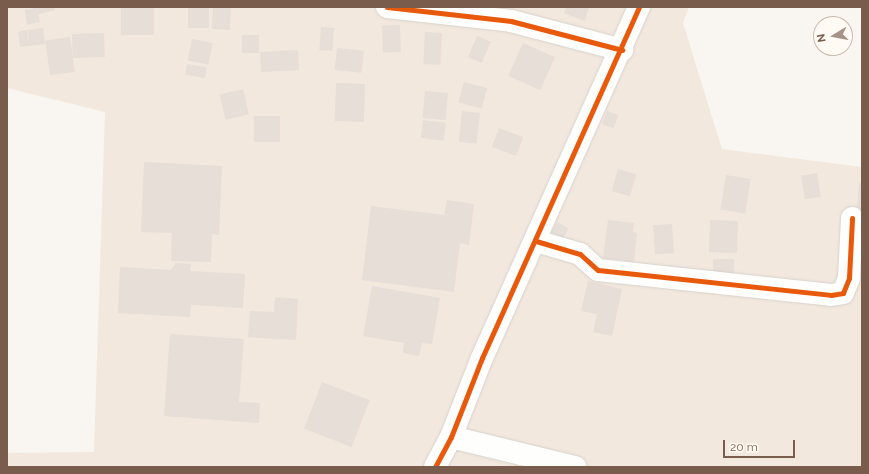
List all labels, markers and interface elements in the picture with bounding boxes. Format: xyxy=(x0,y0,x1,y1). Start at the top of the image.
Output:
north arrow xyxy=(813,16,853,56)
text: N xyxy=(815,33,829,43)
scale bar xyxy=(725,432,797,458)
text: 20 m xyxy=(730,440,758,454)

